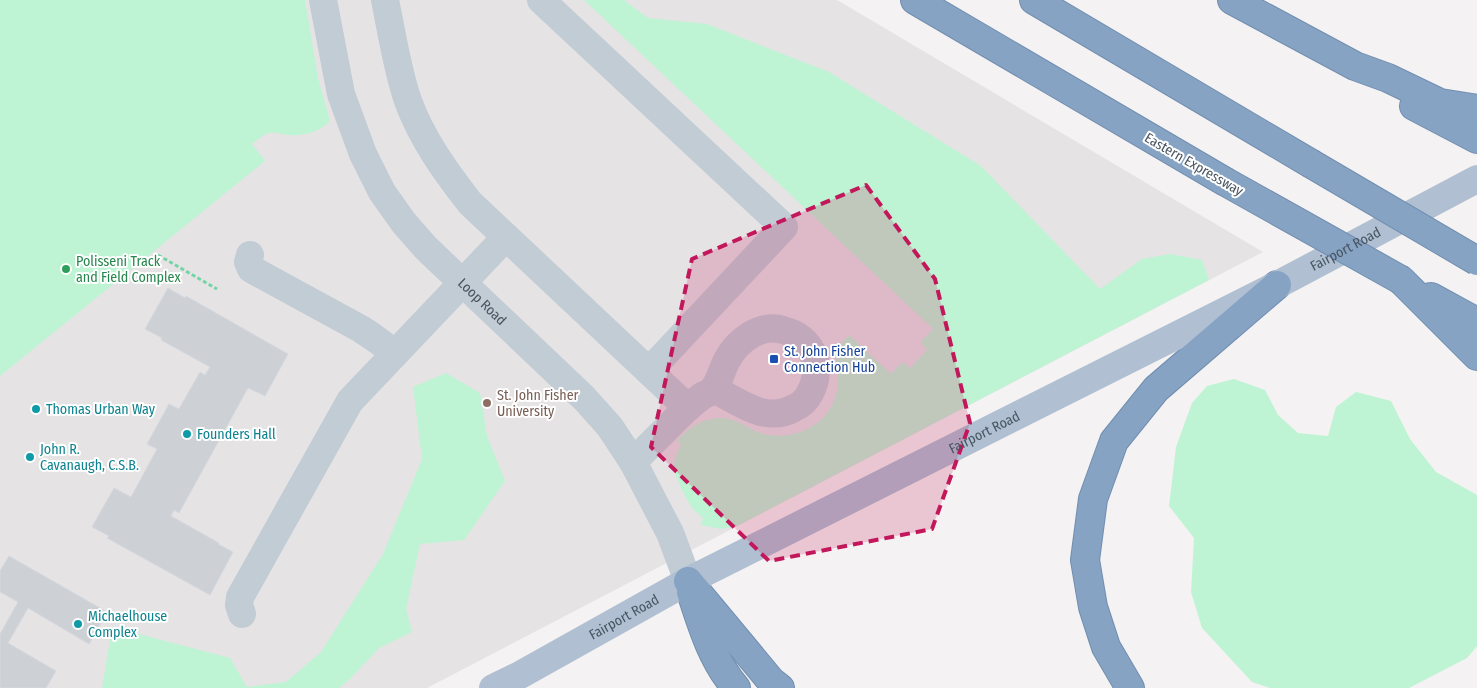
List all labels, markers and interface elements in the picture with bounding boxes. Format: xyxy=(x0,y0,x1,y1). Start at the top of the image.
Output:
street label: Eastern Expressway xyxy=(1141,129,1247,200)
street label: Fairport Road xyxy=(1307,224,1384,275)
place label: Polisseni Track and Field Complex xyxy=(76,253,181,286)
marker: Polisseni Track and Field Complex xyxy=(60,263,72,275)
street label: Loop Road xyxy=(454,275,510,329)
place label: St. John Fisher Connection Hub xyxy=(784,343,875,376)
marker: St. John Fisher Connection Hub xyxy=(768,353,780,365)
place label: St. John Fisher University xyxy=(497,387,579,420)
marker: St. John Fisher University xyxy=(481,397,493,409)
place label: Thomas Urban Way xyxy=(46,401,156,418)
marker: Thomas Urban Way xyxy=(30,403,42,415)
street label: Fairport Road xyxy=(946,408,1023,458)
place label: Founders Hall xyxy=(197,426,276,443)
marker: Founders Hall xyxy=(181,428,193,440)
place label: John R. Cavanaugh, C.S.B. xyxy=(40,441,139,474)
marker: John R. Cavanaugh, C.S.B. xyxy=(24,451,36,463)
street label: Fairport Road xyxy=(586,591,662,644)
place label: Michaelhouse Complex xyxy=(88,608,167,641)
marker: Michaelhouse Complex xyxy=(72,618,84,630)

